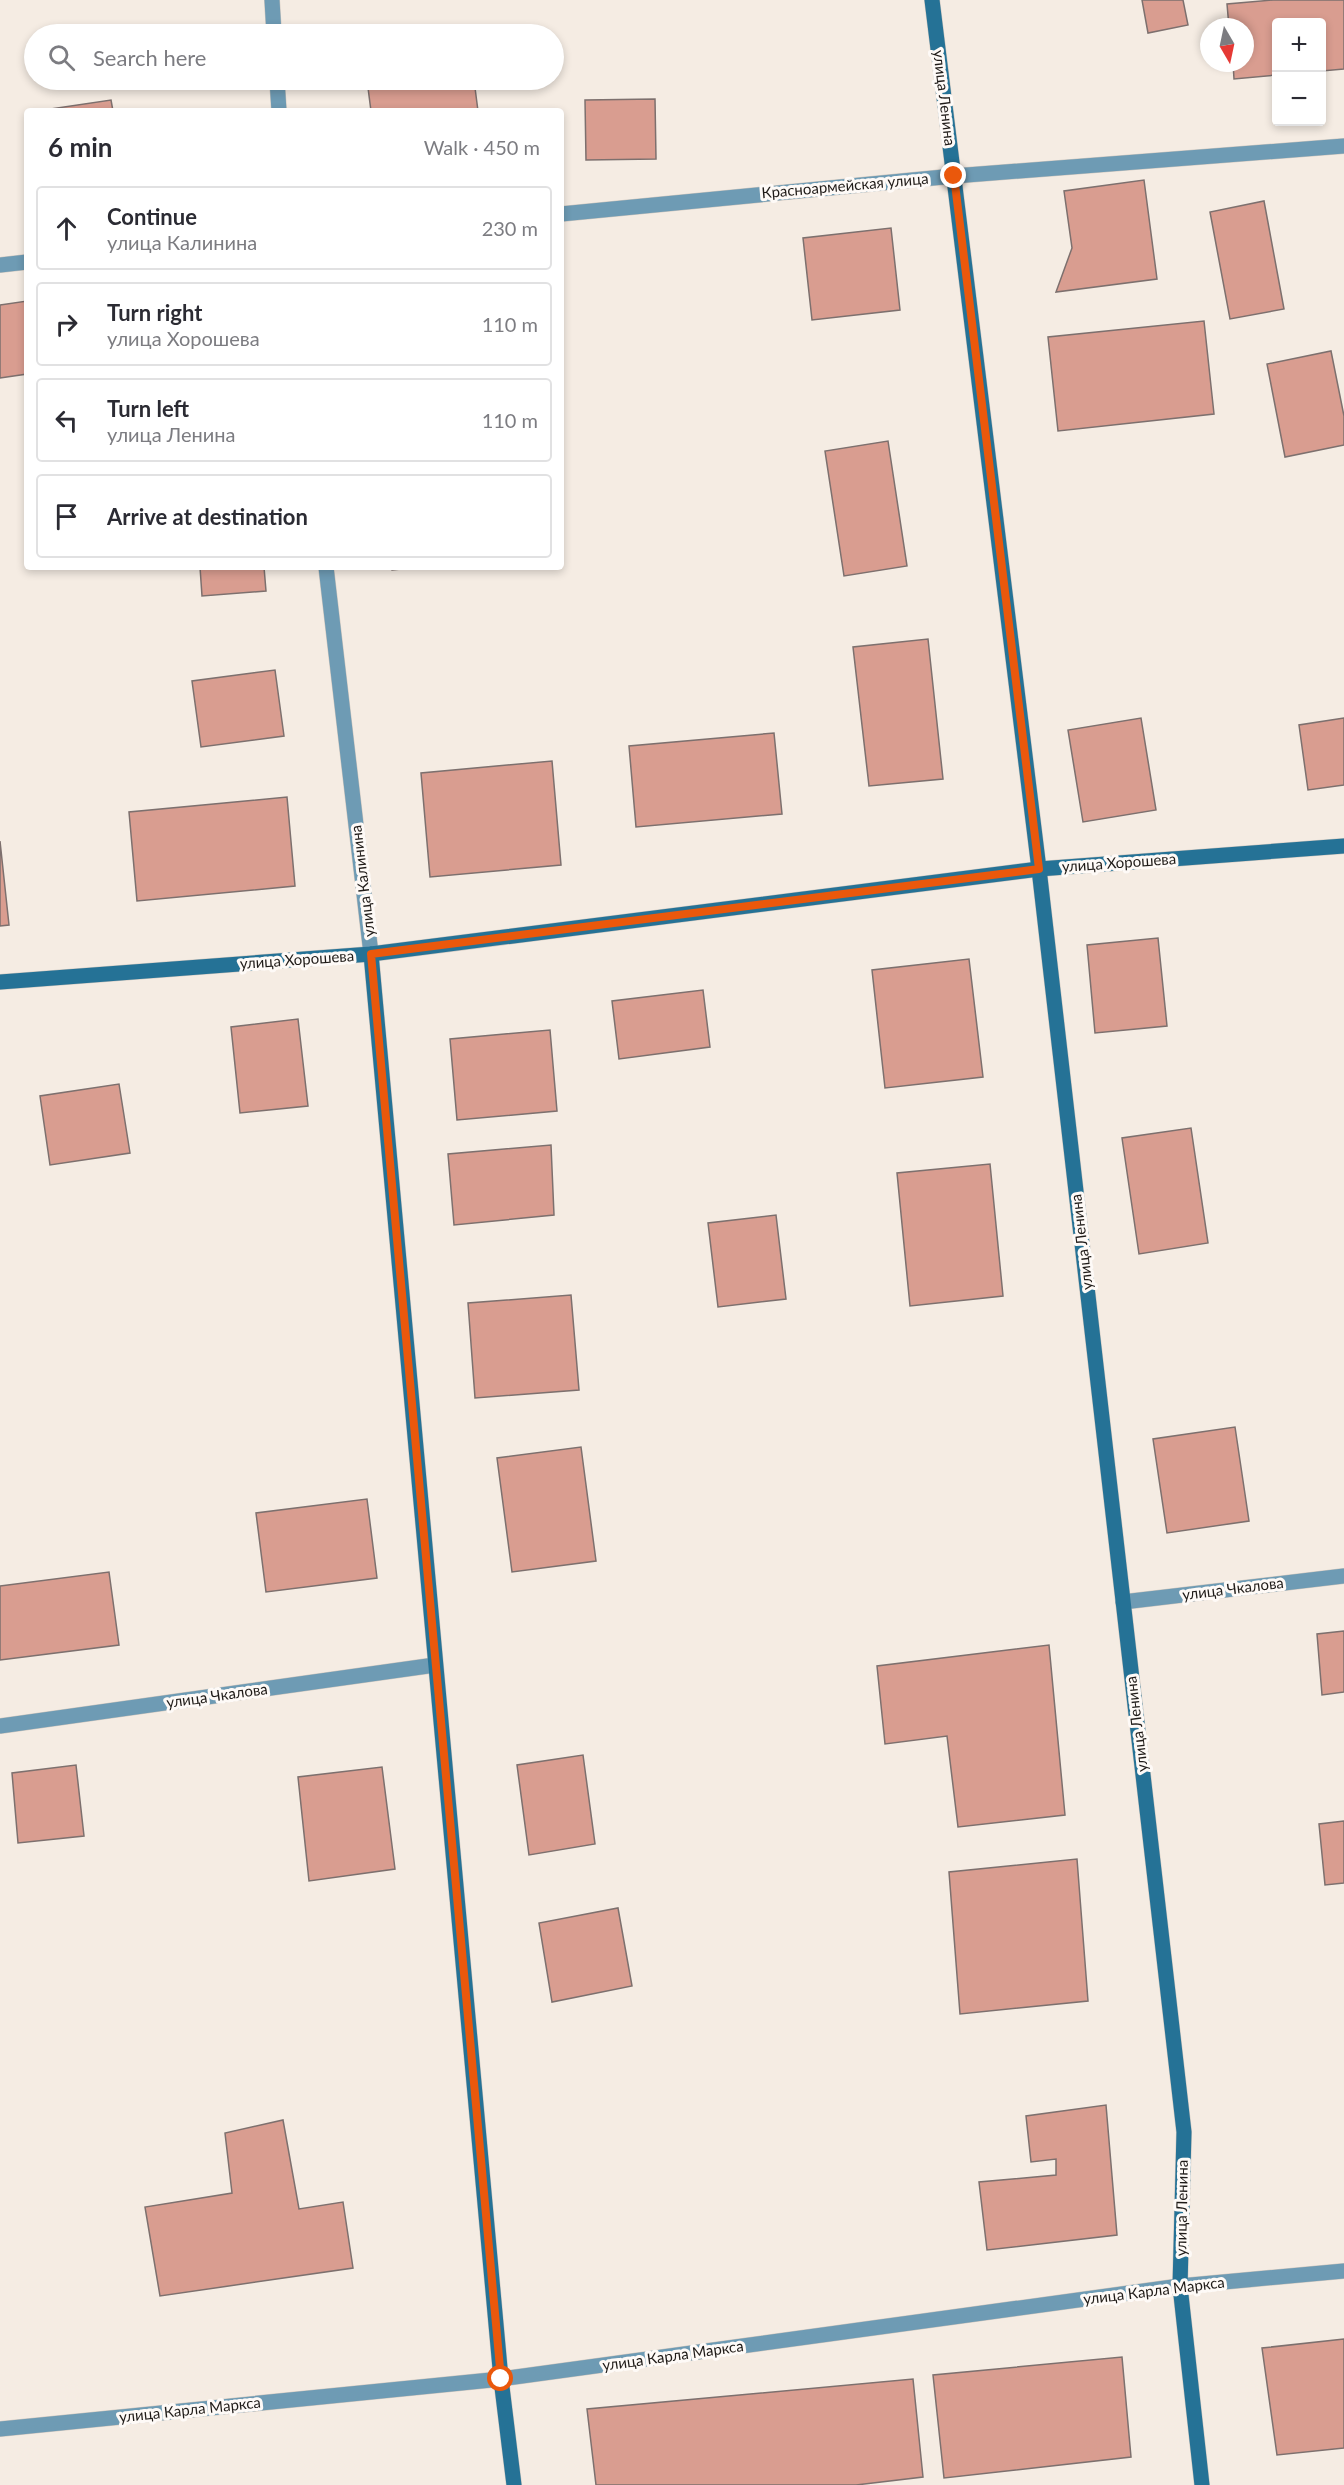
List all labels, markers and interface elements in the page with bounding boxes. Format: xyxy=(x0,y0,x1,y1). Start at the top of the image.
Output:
north arrow xyxy=(1200,18,1254,72)
map controls xyxy=(1272,18,1326,126)
button: + xyxy=(1272,18,1326,72)
search box xyxy=(24,24,564,90)
icon: search xyxy=(45,41,78,74)
text: Search here xyxy=(93,44,206,71)
street label: улица Ленина xyxy=(930,49,960,147)
button: − xyxy=(1272,72,1326,126)
text: 6 min xyxy=(48,131,112,163)
text: Walk · 450 m xyxy=(424,135,540,159)
route end xyxy=(940,162,966,188)
street label: Красноармейская улица xyxy=(761,169,929,201)
text: Continue xyxy=(107,203,197,230)
icon: ahead xyxy=(50,212,83,245)
text: 230 m xyxy=(482,216,538,240)
text: улица Калинина xyxy=(107,230,257,254)
text: Turn right xyxy=(107,299,202,326)
icon: right xyxy=(50,308,83,341)
text: 110 m xyxy=(482,312,538,336)
text: улица Хорошева xyxy=(107,326,260,350)
text: Turn left xyxy=(107,395,189,422)
icon: left xyxy=(50,404,83,437)
text: 110 m xyxy=(482,408,538,432)
text: улица Ленина xyxy=(107,422,235,446)
icon: arrive xyxy=(50,500,83,533)
text: Arrive at destination xyxy=(107,503,308,530)
street label: улица Калинина xyxy=(346,824,378,938)
street label: улица Хорошева xyxy=(1061,849,1177,875)
street label: улица Хорошева xyxy=(239,946,355,972)
street label: улица Ленина xyxy=(1066,1193,1096,1291)
street label: улица Чкалова xyxy=(1181,1573,1285,1603)
street label: улица Ленина xyxy=(1121,1675,1151,1773)
street label: улица Чкалова xyxy=(165,1679,269,1711)
street label: улица Ленина xyxy=(1171,2160,1191,2256)
street label: улица Карла Маркса xyxy=(1082,2272,1226,2308)
street label: улица Карла Маркса xyxy=(601,2336,744,2374)
route start xyxy=(487,2365,513,2391)
street label: улица Карла Маркса xyxy=(118,2393,262,2425)

